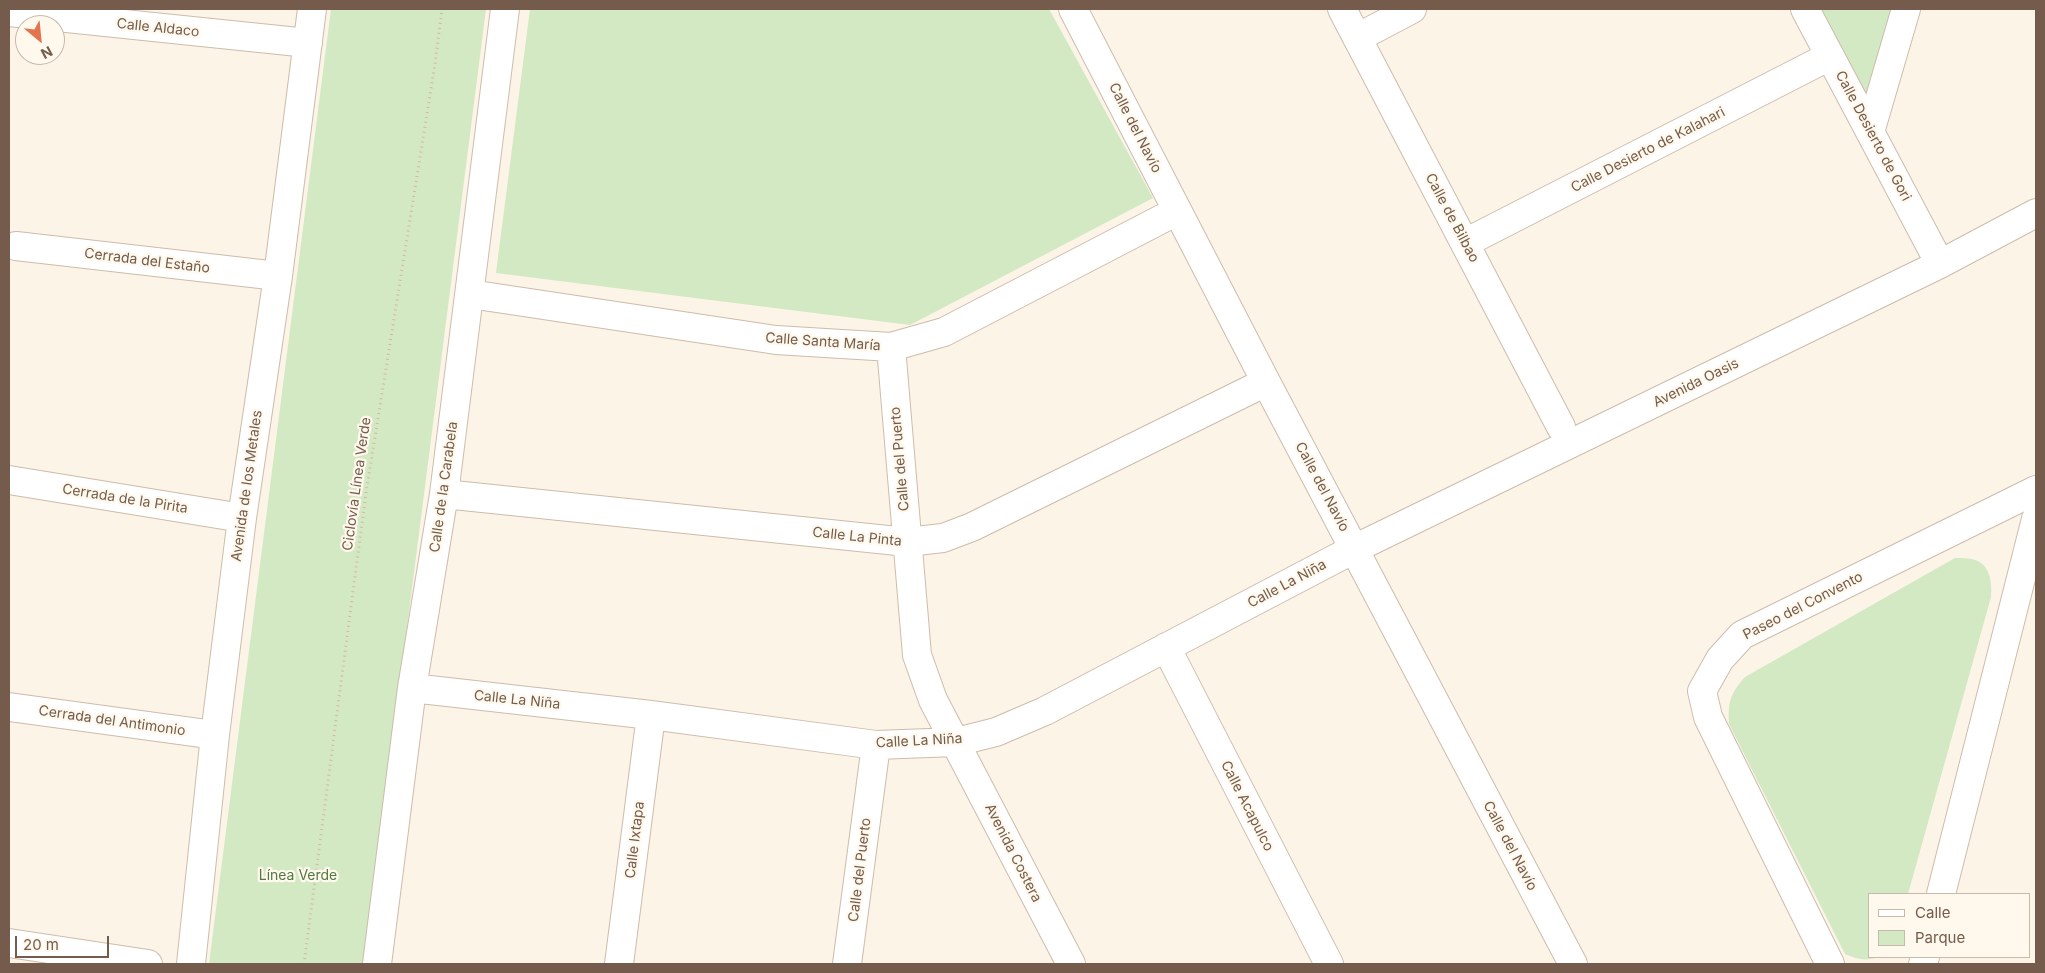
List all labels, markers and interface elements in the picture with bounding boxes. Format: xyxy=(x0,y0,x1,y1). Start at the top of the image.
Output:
north arrow xyxy=(15,15,65,65)
street label: Calle Aldaco xyxy=(116,15,200,41)
text: N xyxy=(38,43,56,63)
street label: Calle Desierto de Gori xyxy=(1832,68,1914,204)
street label: Calle del Navío xyxy=(1105,80,1165,176)
street label: Calle Desierto de Kalahari xyxy=(1568,104,1728,196)
street label: Calle de Bilbao xyxy=(1421,171,1483,265)
street label: Cerrada del Estaño xyxy=(83,245,211,277)
street label: Calle Santa María xyxy=(765,330,881,354)
street label: Avenida Oasis xyxy=(1650,355,1742,411)
street label: Calle del Puerto xyxy=(887,406,913,512)
street label: Avenida de los Metales xyxy=(228,409,266,563)
street label: Ciclovía Línea Verde xyxy=(339,416,375,552)
street label: Calle de la Carabela xyxy=(426,420,462,554)
street label: Calle del Navío xyxy=(1291,439,1353,535)
street label: Cerrada de la Pirita xyxy=(61,481,189,517)
street label: Calle La Pinta xyxy=(811,524,903,550)
street label: Calle La Niña xyxy=(1245,556,1329,612)
street label: Paseo del Convento xyxy=(1740,568,1866,644)
street label: Calle La Niña xyxy=(473,687,561,713)
street label: Cerrada del Antimonio xyxy=(38,702,186,740)
street label: Calle La Niña xyxy=(875,730,963,752)
street label: Calle Acapulco xyxy=(1217,758,1277,854)
street label: Calle del Navío xyxy=(1479,798,1541,894)
street label: Calle Ixtapa xyxy=(622,800,648,880)
street label: Avenida Costera xyxy=(981,801,1045,905)
street label: Calle del Puerto xyxy=(845,817,875,923)
park label: Línea Verde xyxy=(259,868,337,884)
legend xyxy=(1868,893,2030,958)
text: Calle xyxy=(1915,903,1950,922)
scale bar xyxy=(18,926,111,958)
text: Parque xyxy=(1915,928,1965,947)
text: 20 m xyxy=(23,935,59,954)

